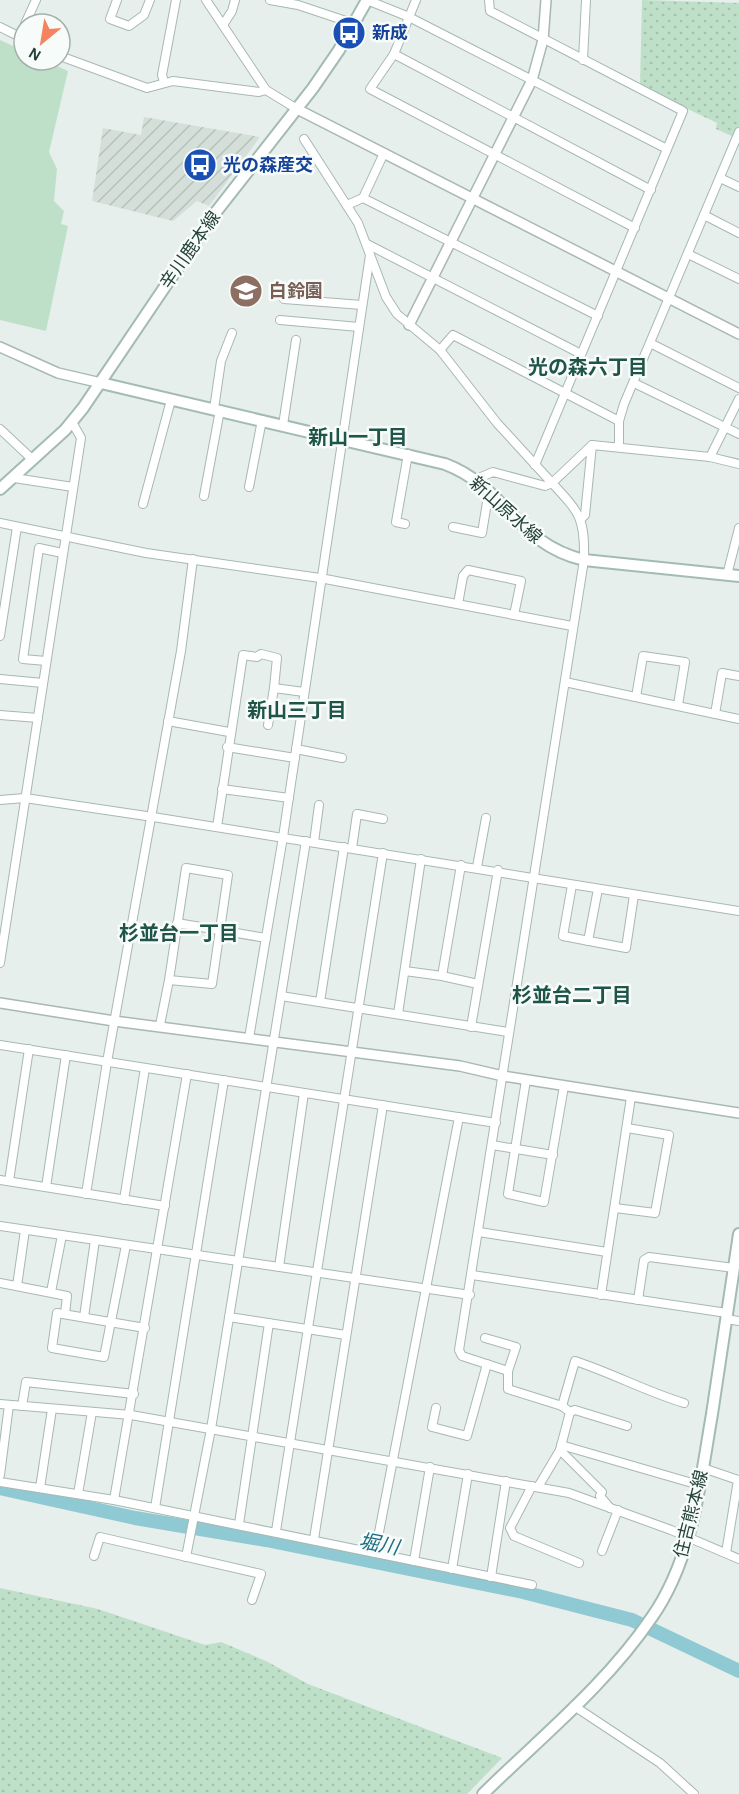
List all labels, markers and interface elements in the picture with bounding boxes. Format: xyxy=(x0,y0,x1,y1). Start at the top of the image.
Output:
north arrow xyxy=(12,12,72,72)
bus stop icon: 新成 xyxy=(331,15,367,51)
place label: 新成 xyxy=(372,23,408,43)
text: N xyxy=(26,44,44,64)
bus stop icon: 光の森産交 xyxy=(182,147,218,183)
place label: 光の森産交 xyxy=(223,156,313,175)
street label: 辛川鹿本線 xyxy=(156,207,224,293)
school or university icon: 白鈴園 xyxy=(228,273,264,309)
place label: 白鈴園 xyxy=(269,281,323,301)
district label: 光の森六丁目 xyxy=(528,357,648,378)
district label: 新山一丁目 xyxy=(308,427,408,448)
street label: 新山原水線 xyxy=(466,472,546,548)
district label: 新山三丁目 xyxy=(247,700,347,721)
district label: 杉並台一丁目 xyxy=(119,922,239,944)
district label: 杉並台二丁目 xyxy=(512,984,632,1006)
street label: 住吉熊本線 xyxy=(670,1468,712,1560)
water label: 堀川 xyxy=(357,1530,403,1559)

